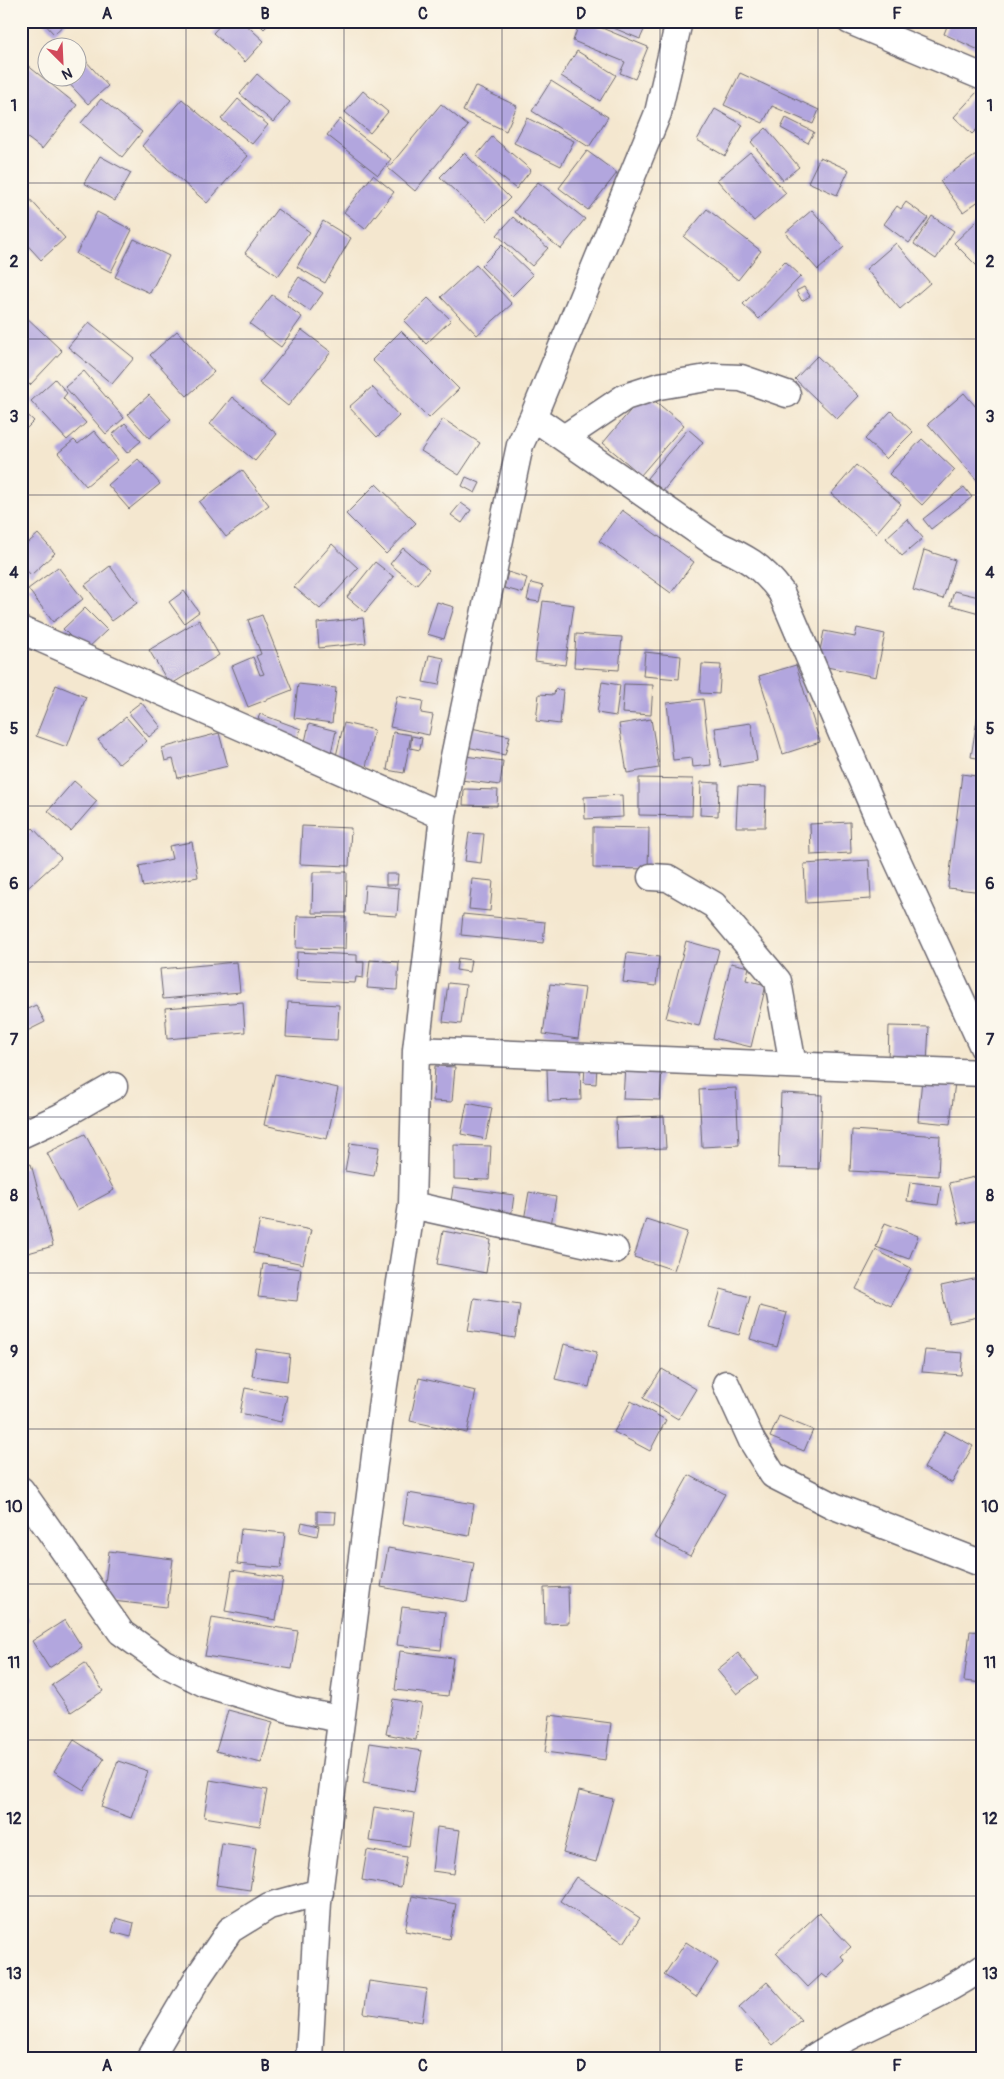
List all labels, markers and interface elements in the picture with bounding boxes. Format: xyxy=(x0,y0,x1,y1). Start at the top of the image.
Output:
text: A xyxy=(102,4,113,24)
text: B xyxy=(260,4,270,24)
text: C xyxy=(418,4,428,24)
text: D xyxy=(576,4,586,24)
text: E xyxy=(735,4,744,24)
text: F xyxy=(892,4,902,24)
north arrow xyxy=(38,38,88,88)
text: N xyxy=(59,64,75,83)
text: 1 xyxy=(11,96,17,116)
text: 1 xyxy=(987,96,993,116)
text: 2 xyxy=(10,252,19,272)
text: 2 xyxy=(986,252,995,272)
text: 3 xyxy=(10,407,19,427)
text: 3 xyxy=(986,407,995,427)
text: 4 xyxy=(9,563,19,583)
text: 4 xyxy=(985,563,995,583)
text: 5 xyxy=(10,719,19,739)
text: 5 xyxy=(986,719,995,739)
text: 6 xyxy=(9,874,19,894)
text: 6 xyxy=(985,874,995,894)
text: 7 xyxy=(10,1030,19,1050)
text: 7 xyxy=(986,1030,995,1050)
text: 8 xyxy=(10,1186,18,1206)
text: 8 xyxy=(986,1186,994,1206)
text: 9 xyxy=(10,1342,18,1362)
text: 9 xyxy=(986,1342,994,1362)
text: 10 xyxy=(5,1497,23,1517)
text: 10 xyxy=(981,1497,999,1517)
text: 11 xyxy=(8,1653,20,1673)
text: 11 xyxy=(984,1653,996,1673)
text: 12 xyxy=(6,1809,22,1829)
text: 12 xyxy=(982,1809,998,1829)
text: 13 xyxy=(6,1964,22,1984)
text: 13 xyxy=(982,1964,998,1984)
text: A xyxy=(102,2056,113,2076)
text: B xyxy=(260,2056,270,2076)
text: C xyxy=(418,2056,428,2076)
text: D xyxy=(576,2056,586,2076)
text: E xyxy=(735,2056,744,2076)
text: F xyxy=(892,2056,902,2076)

